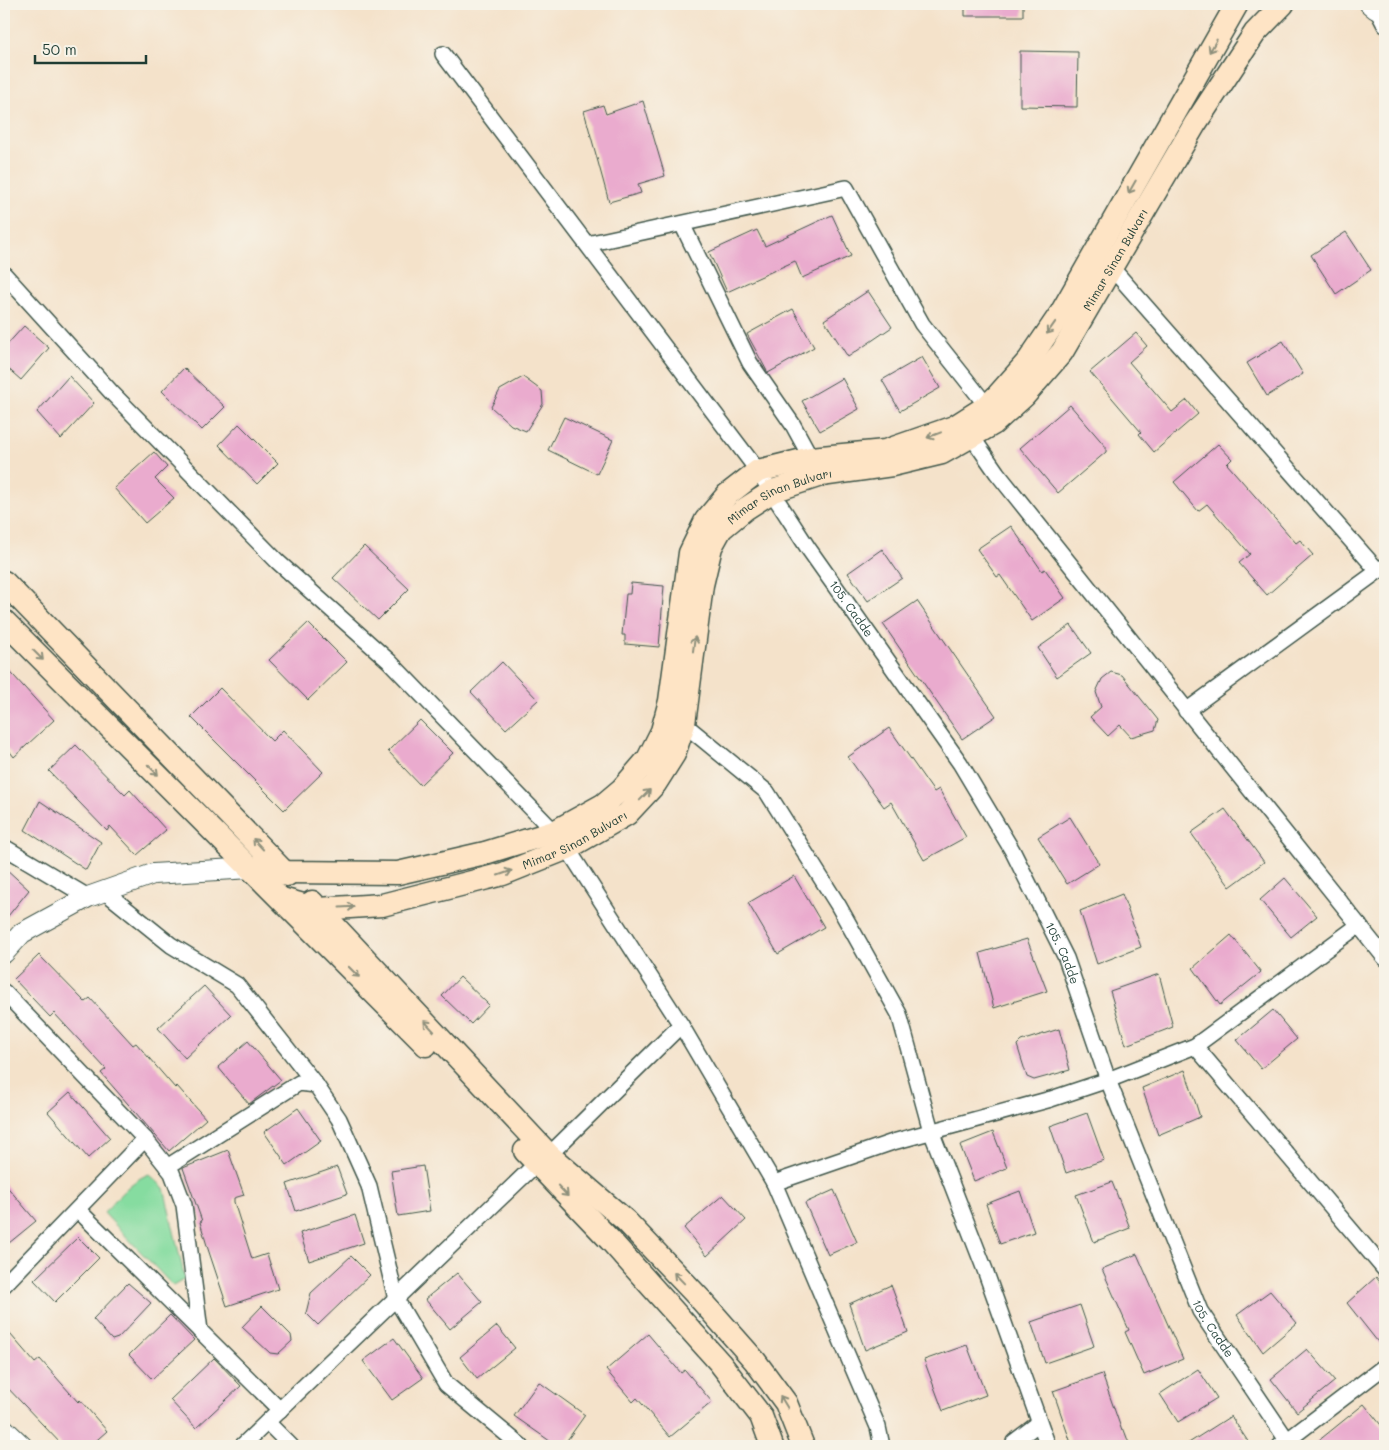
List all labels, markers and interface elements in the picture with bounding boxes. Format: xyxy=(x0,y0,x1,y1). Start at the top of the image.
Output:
scale bar xyxy=(35,32,146,64)
one-way arrow xyxy=(1208,38,1218,53)
text: 50 m xyxy=(42,39,77,59)
one-way arrow xyxy=(1126,179,1136,193)
street label: Mimar Sinan Bulvarı xyxy=(1079,205,1151,313)
one-way arrow xyxy=(1046,320,1056,334)
one-way arrow xyxy=(927,431,942,440)
street label: Mimar Sinan Bulvarı xyxy=(723,464,833,528)
street label: 105. Cadde xyxy=(826,577,877,640)
one-way arrow xyxy=(690,636,700,652)
one-way arrow xyxy=(32,649,45,661)
one-way arrow xyxy=(147,764,159,776)
one-way arrow xyxy=(639,788,651,801)
street label: Mimar Sinan Bulvarı xyxy=(520,806,630,872)
one-way arrow xyxy=(252,838,264,851)
one-way arrow xyxy=(497,867,513,877)
one-way arrow xyxy=(339,903,355,912)
street label: 105. Cadde xyxy=(1042,919,1083,986)
one-way arrow xyxy=(348,966,360,978)
one-way arrow xyxy=(423,1020,435,1033)
one-way arrow xyxy=(557,1184,569,1197)
one-way arrow xyxy=(673,1271,685,1284)
street label: 105. Cadde xyxy=(1189,1297,1238,1360)
one-way arrow xyxy=(778,1395,788,1409)

